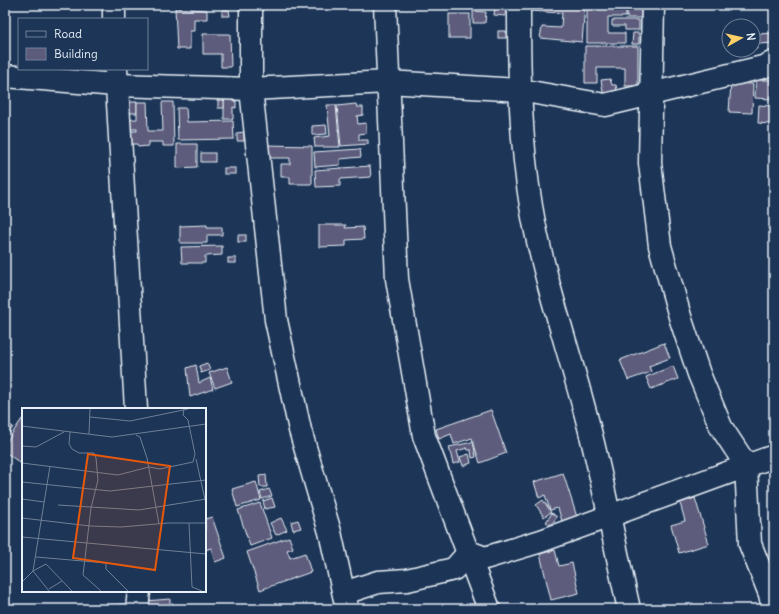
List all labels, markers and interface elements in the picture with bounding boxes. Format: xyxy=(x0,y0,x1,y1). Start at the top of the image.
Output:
legend xyxy=(18,18,148,70)
north arrow xyxy=(721,18,761,58)
text: Road xyxy=(54,26,82,41)
text: N xyxy=(743,32,758,41)
text: Building xyxy=(54,46,98,61)
inset map xyxy=(22,408,206,592)

